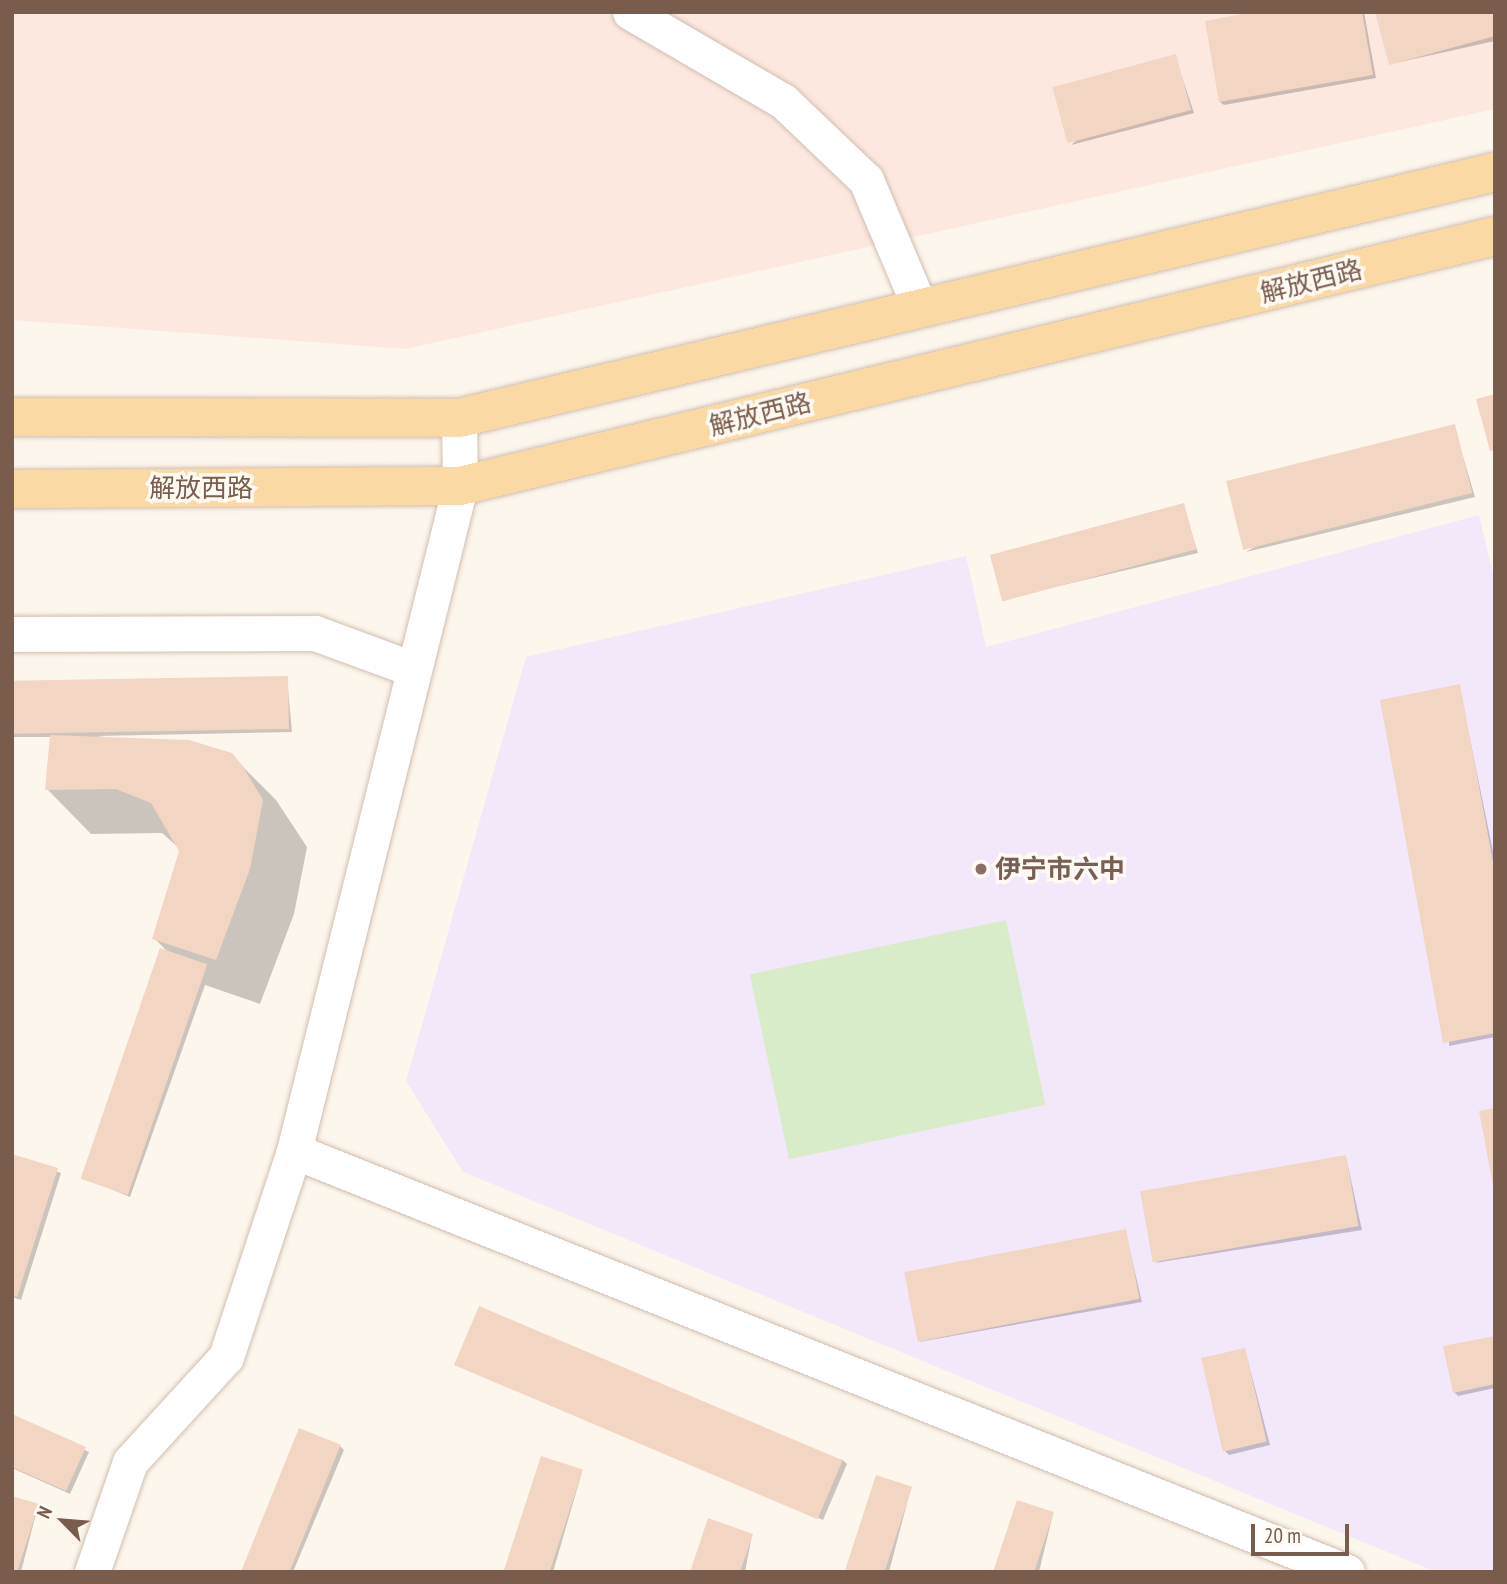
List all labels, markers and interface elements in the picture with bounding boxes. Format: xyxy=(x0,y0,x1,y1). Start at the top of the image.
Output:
street label: 解放西路 xyxy=(1257,253,1365,309)
street label: 解放西路 xyxy=(706,386,814,442)
street label: 解放西路 xyxy=(149,472,253,504)
place label: 伊宁市六中 xyxy=(995,853,1125,885)
marker: 伊宁市六中 xyxy=(973,861,989,877)
north arrow xyxy=(28,1486,98,1556)
text: N xyxy=(31,1502,57,1522)
scale bar xyxy=(1255,1510,1353,1554)
text: 20 m xyxy=(1264,1522,1301,1549)

